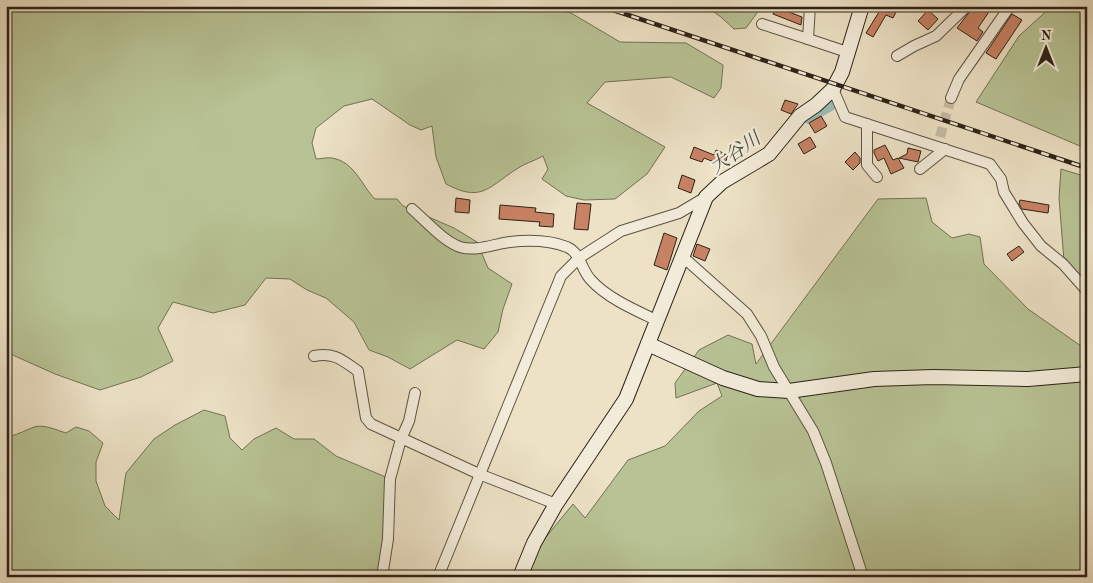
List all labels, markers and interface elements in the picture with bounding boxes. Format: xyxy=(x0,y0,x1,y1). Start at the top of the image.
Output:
north arrow xyxy=(1020,22,1070,72)
text: N xyxy=(1041,29,1052,43)
water label: 大谷川 xyxy=(706,127,766,178)

